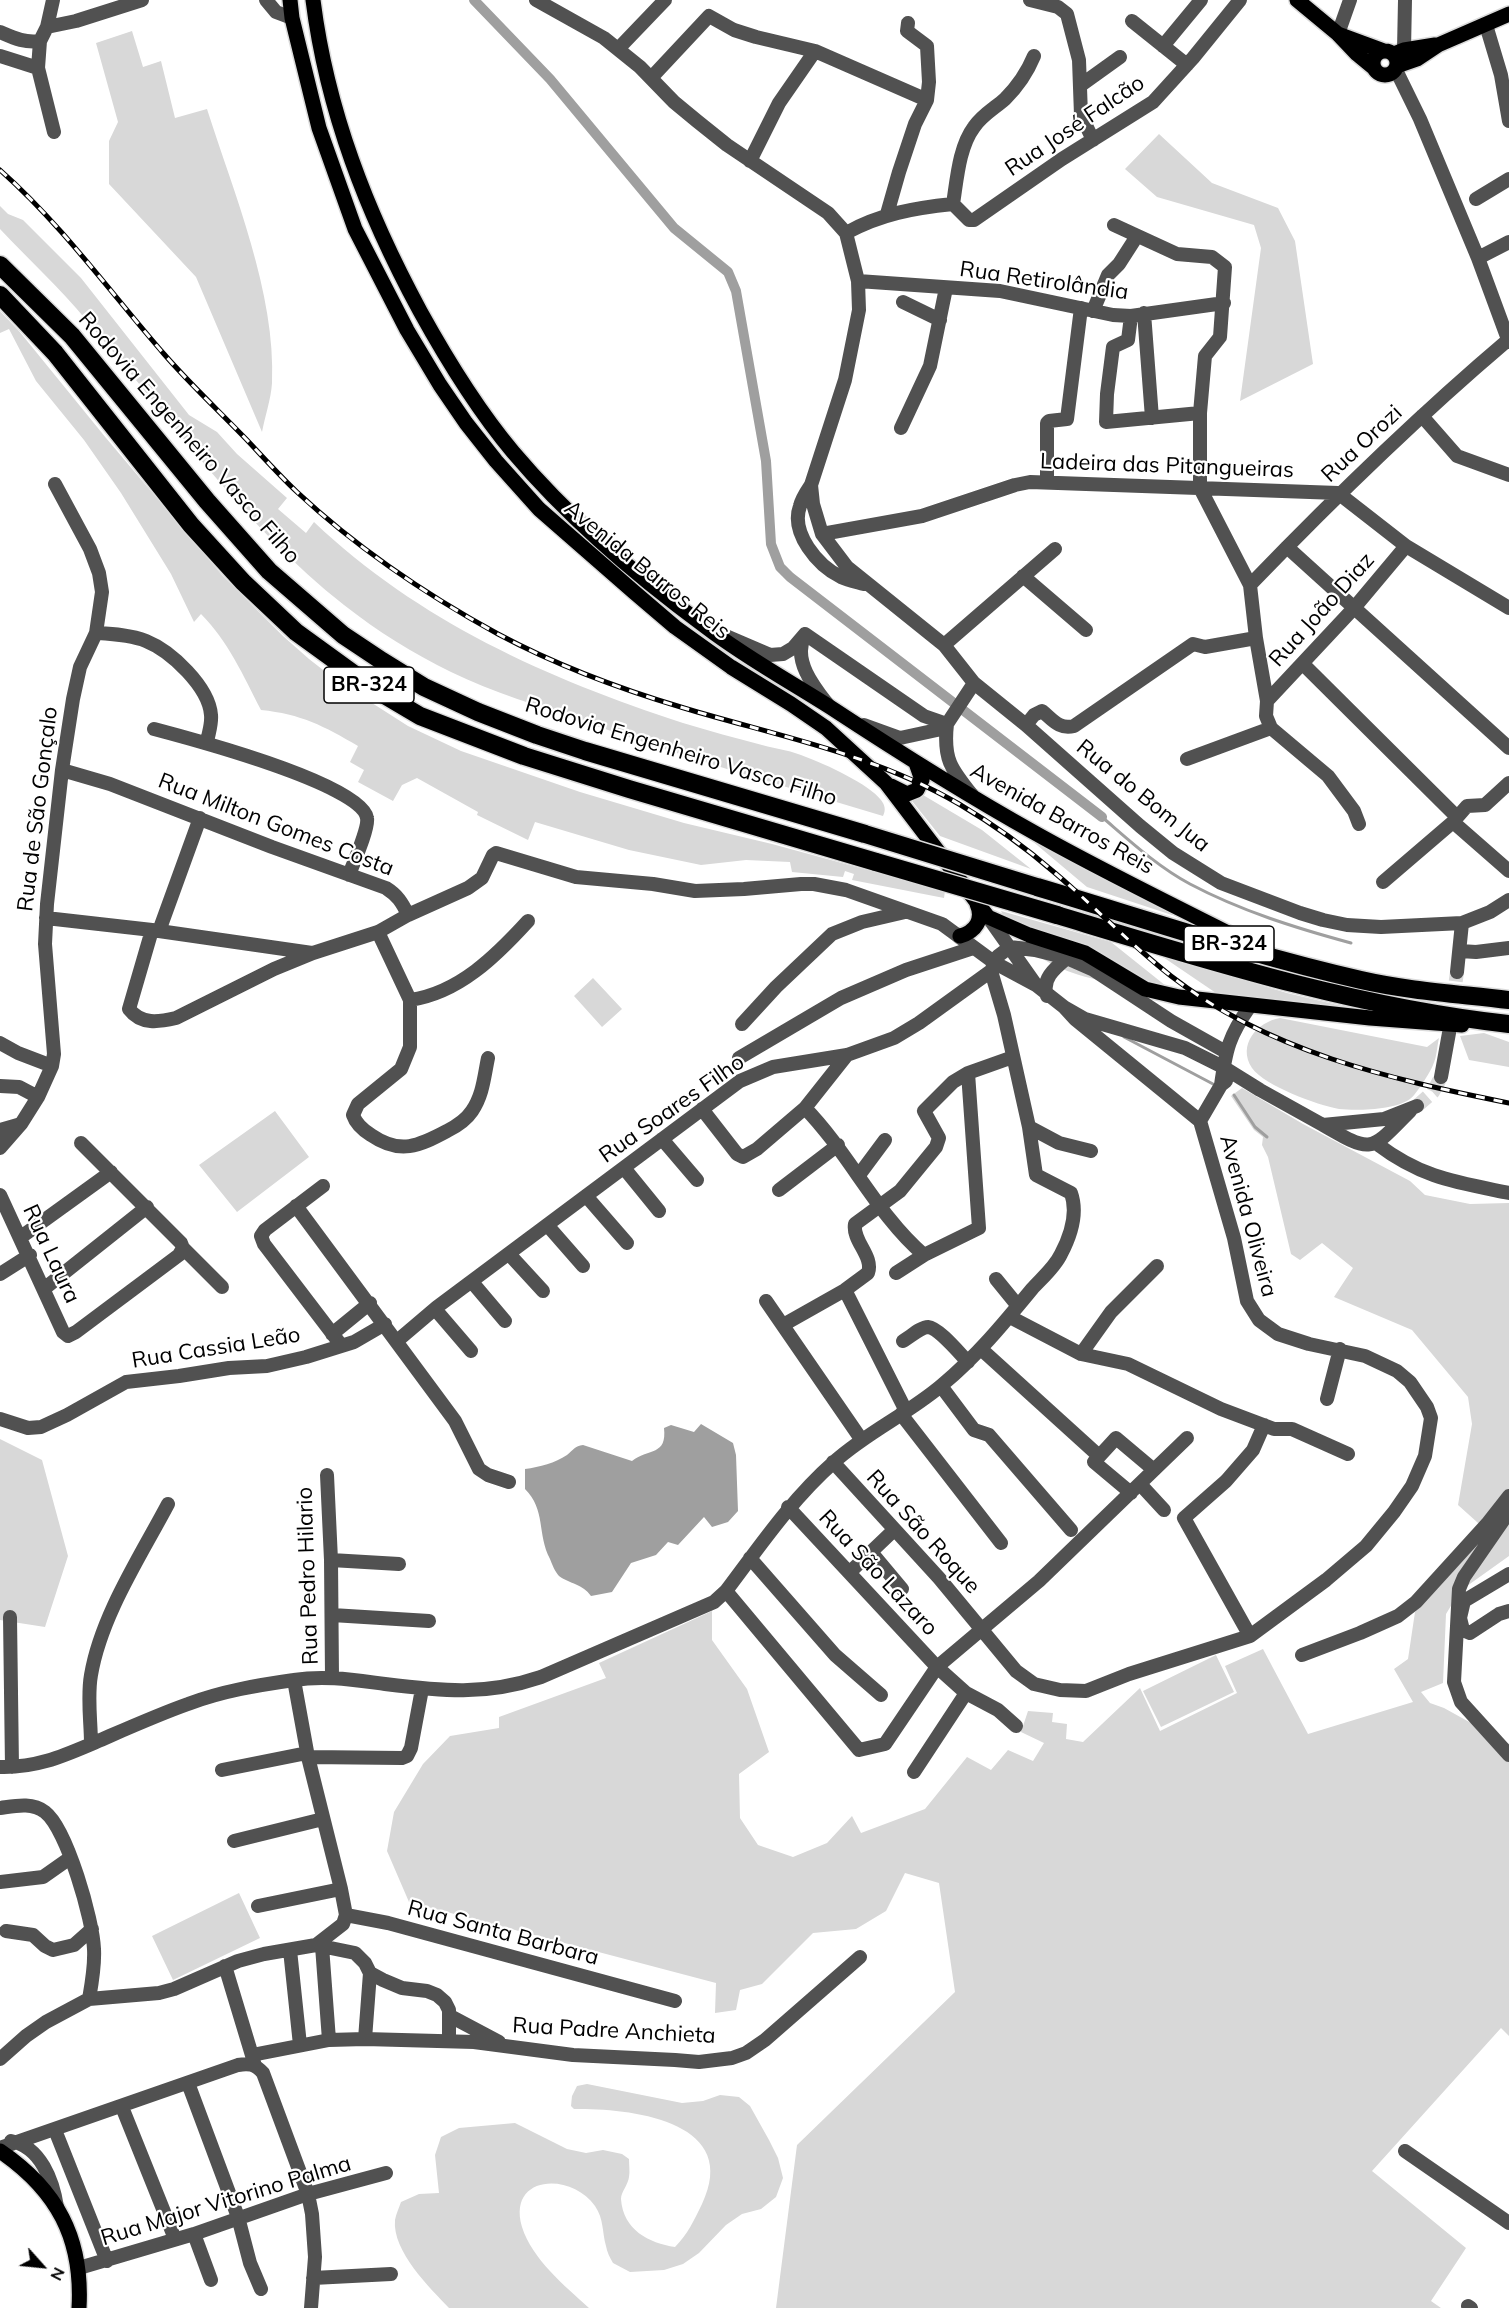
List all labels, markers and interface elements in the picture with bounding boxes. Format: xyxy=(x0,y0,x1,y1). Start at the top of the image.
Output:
street label: Rua José Falcão xyxy=(1000,70,1150,182)
street label: Rua Retirolândia xyxy=(958,256,1130,306)
street label: Rodovia Engenheiro Vasco Filho xyxy=(73,307,305,569)
street label: Rua Orozi xyxy=(1316,400,1408,488)
street label: Ladeira das Pitangueiras xyxy=(1040,448,1294,484)
street label: Avenida Barros Reis xyxy=(559,495,735,645)
street label: Rua João Diaz xyxy=(1264,547,1380,673)
road number: BR-324 xyxy=(324,667,414,703)
street label: Rodovia Engenheiro Vasco Filho xyxy=(522,692,840,812)
street label: Rua de São Gonçalo xyxy=(12,705,64,913)
street label: Rua do Bom Jua xyxy=(1071,734,1215,858)
street label: Avenida Barros Reis xyxy=(966,758,1158,880)
street label: Rua Milton Gomes Costa xyxy=(155,768,397,882)
road number: BR-324 xyxy=(1184,926,1274,962)
street label: Rua Soares Filho xyxy=(594,1049,750,1169)
street label: Avenida Oliveira xyxy=(1214,1132,1282,1300)
street label: Rua Laura xyxy=(17,1200,85,1308)
street label: Rua Cassia Leão xyxy=(130,1322,302,1374)
street label: Rua São Roque xyxy=(861,1465,985,1599)
street label: Rua Pedro Hilario xyxy=(292,1486,324,1666)
street label: Rua São Lazaro xyxy=(813,1505,943,1641)
street label: Rua Santa Barbara xyxy=(404,1895,602,1971)
street label: Rua Padre Anchieta xyxy=(512,2012,716,2050)
street label: Rua Major Vitorino Palma xyxy=(98,2150,354,2252)
north arrow xyxy=(12,2236,72,2296)
text: N xyxy=(46,2264,70,2284)

